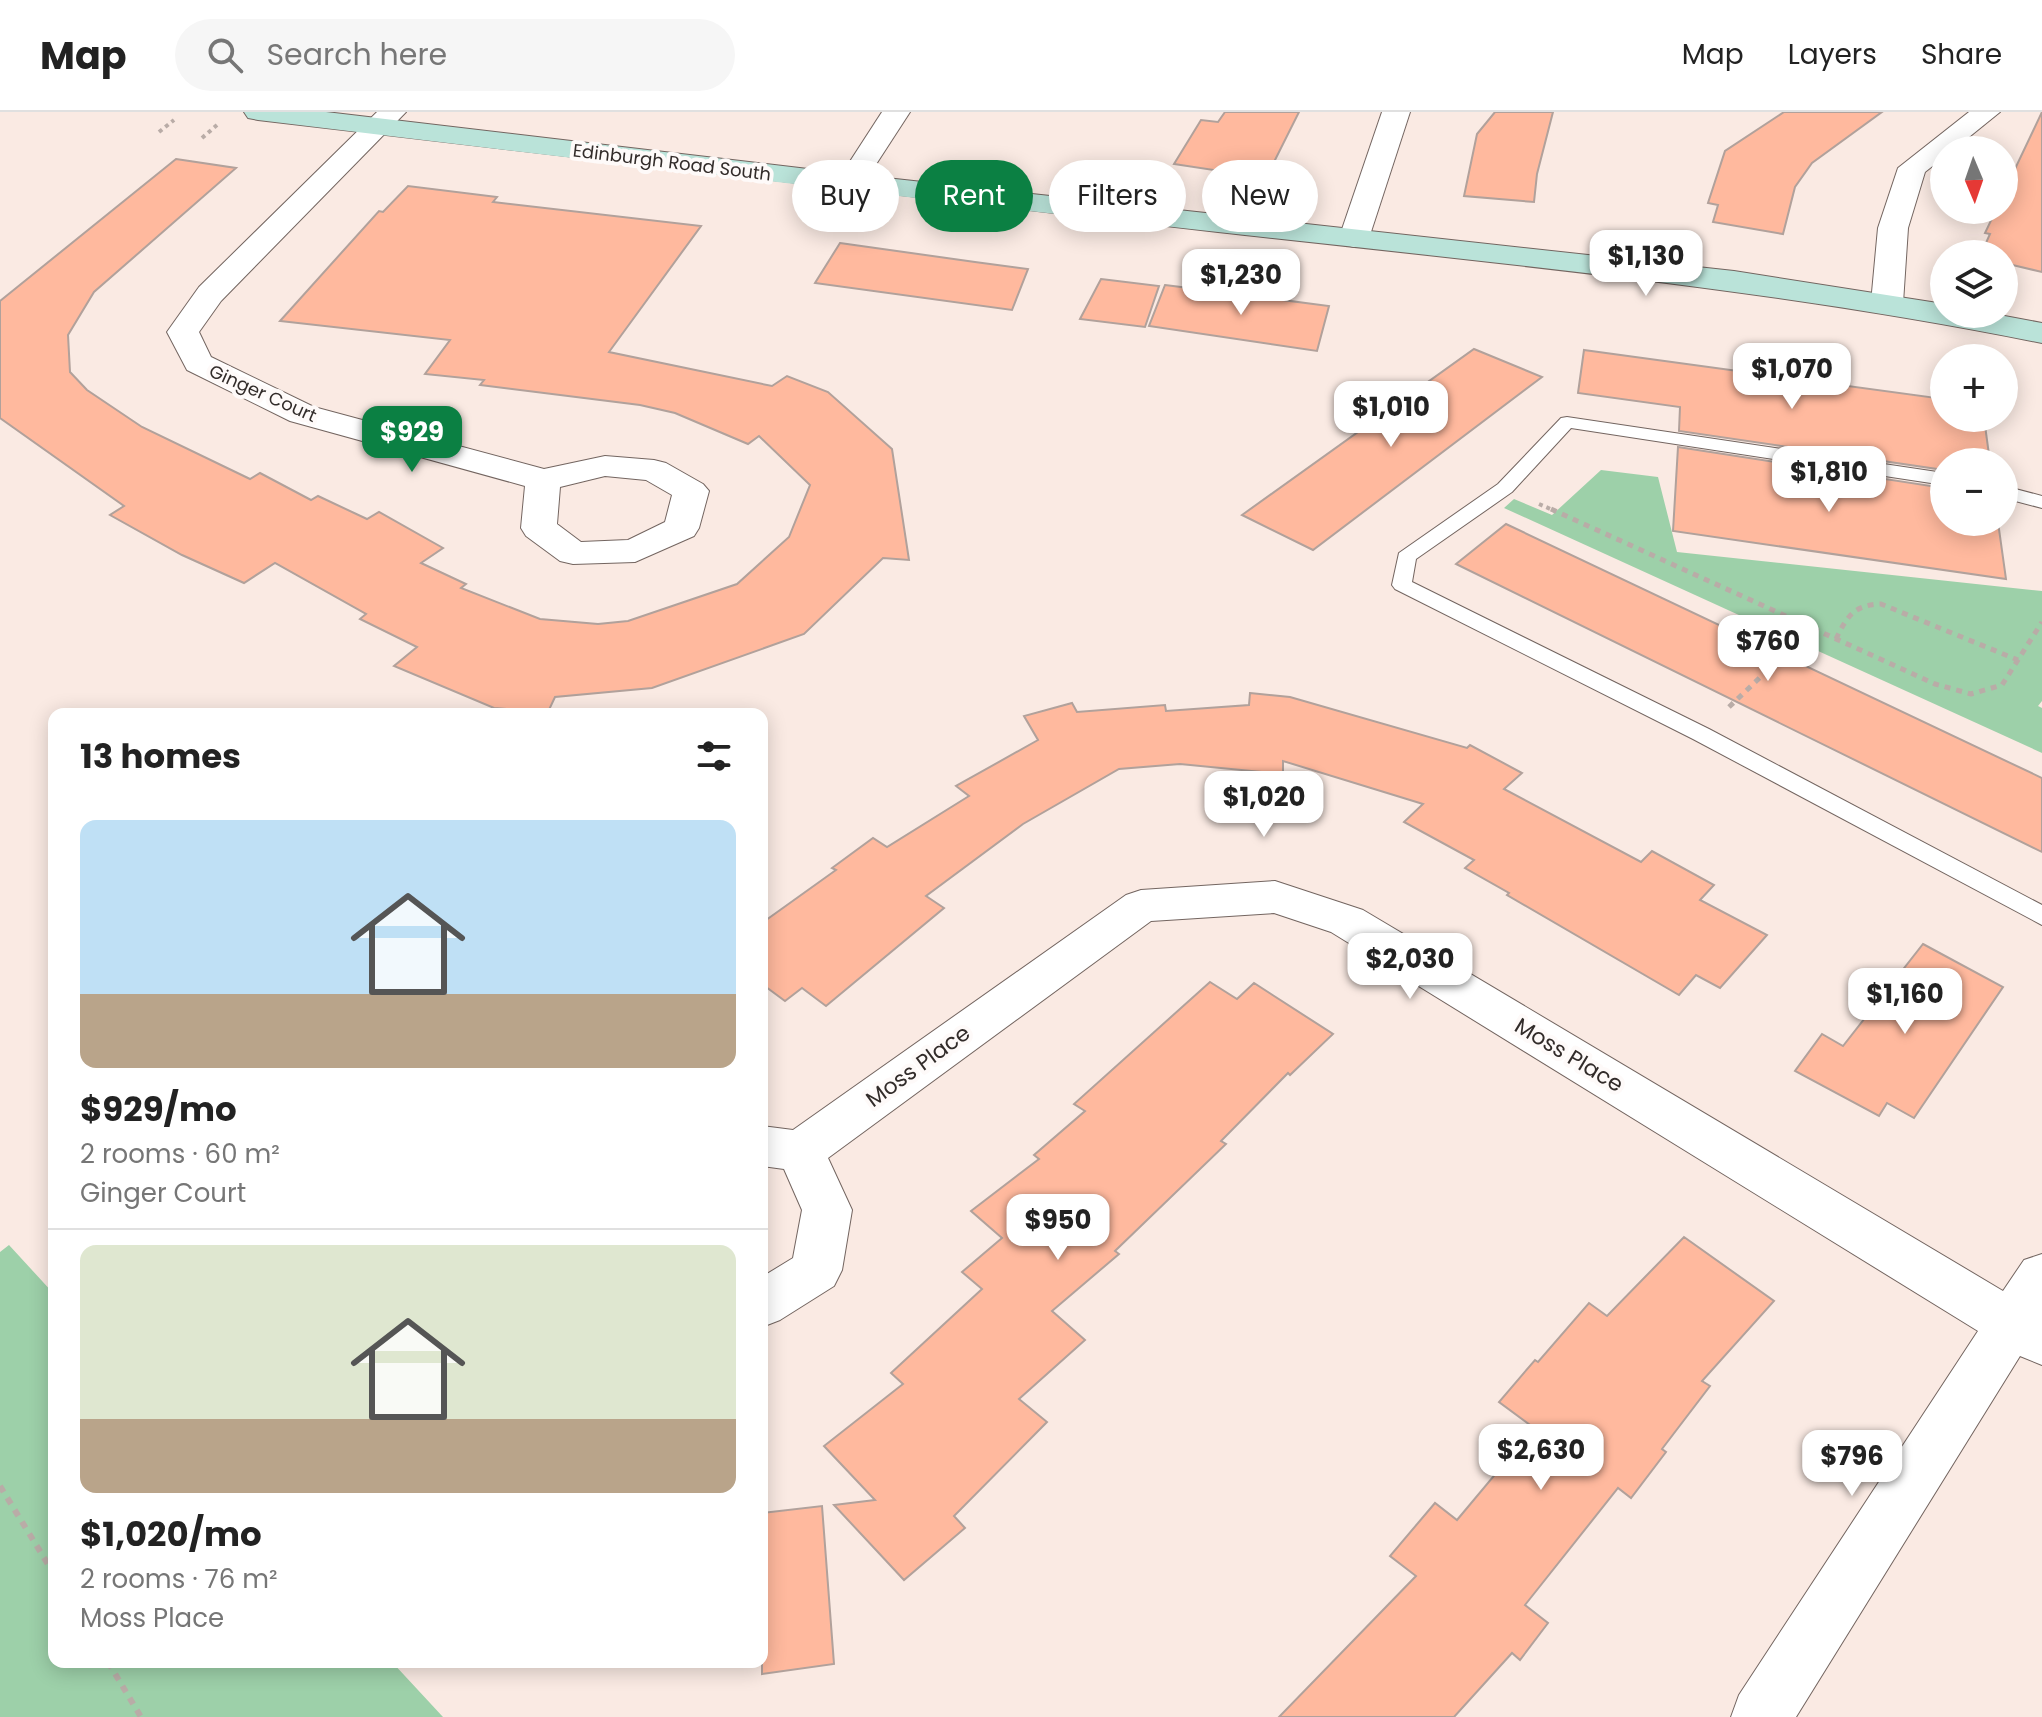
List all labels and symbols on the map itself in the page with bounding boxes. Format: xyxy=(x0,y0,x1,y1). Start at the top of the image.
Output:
north arrow xyxy=(1930,136,2018,224)
street label: Edinburgh Road South xyxy=(571,137,773,187)
pin: $1,130 xyxy=(1581,230,1711,298)
pin: $1,230 xyxy=(1176,249,1306,317)
pin: $1,070 xyxy=(1727,343,1857,411)
street label: Ginger Court xyxy=(205,358,321,428)
pin: $1,010 xyxy=(1326,381,1456,449)
pin: $929 xyxy=(365,406,459,474)
pin: $1,810 xyxy=(1764,446,1894,514)
pin: $760 xyxy=(1721,615,1815,683)
pin: $1,020 xyxy=(1199,771,1329,839)
pin: $2,030 xyxy=(1345,933,1475,1001)
pin: $1,160 xyxy=(1840,968,1970,1036)
street label: Moss Place xyxy=(1509,1010,1629,1100)
street label: Moss Place xyxy=(860,1018,976,1114)
pin: $950 xyxy=(1011,1194,1105,1262)
pin: $2,630 xyxy=(1476,1424,1606,1492)
pin: $796 xyxy=(1805,1430,1899,1498)

